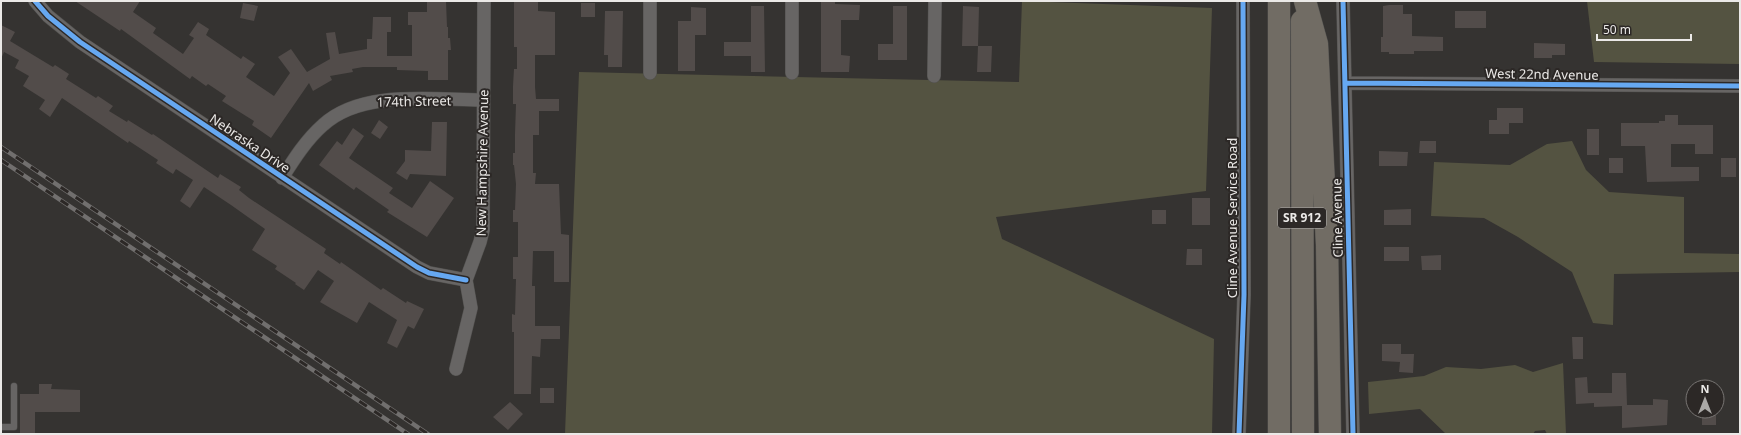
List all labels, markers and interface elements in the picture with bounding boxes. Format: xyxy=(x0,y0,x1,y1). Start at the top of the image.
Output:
scale bar xyxy=(1597,16,1691,42)
text: 50 m xyxy=(1603,21,1631,38)
street label: West 22nd Avenue xyxy=(1485,64,1599,84)
street label: New Hampshire Avenue xyxy=(472,89,492,237)
street label: 174th Street xyxy=(376,91,452,111)
street label: Nebraska Drive xyxy=(206,109,294,177)
street label: Cline Avenue Service Road xyxy=(1223,138,1241,298)
street label: Cline Avenue xyxy=(1327,178,1347,258)
road number: SR 912 xyxy=(1278,208,1326,228)
north arrow xyxy=(1685,379,1725,419)
text: N xyxy=(1701,381,1709,396)

